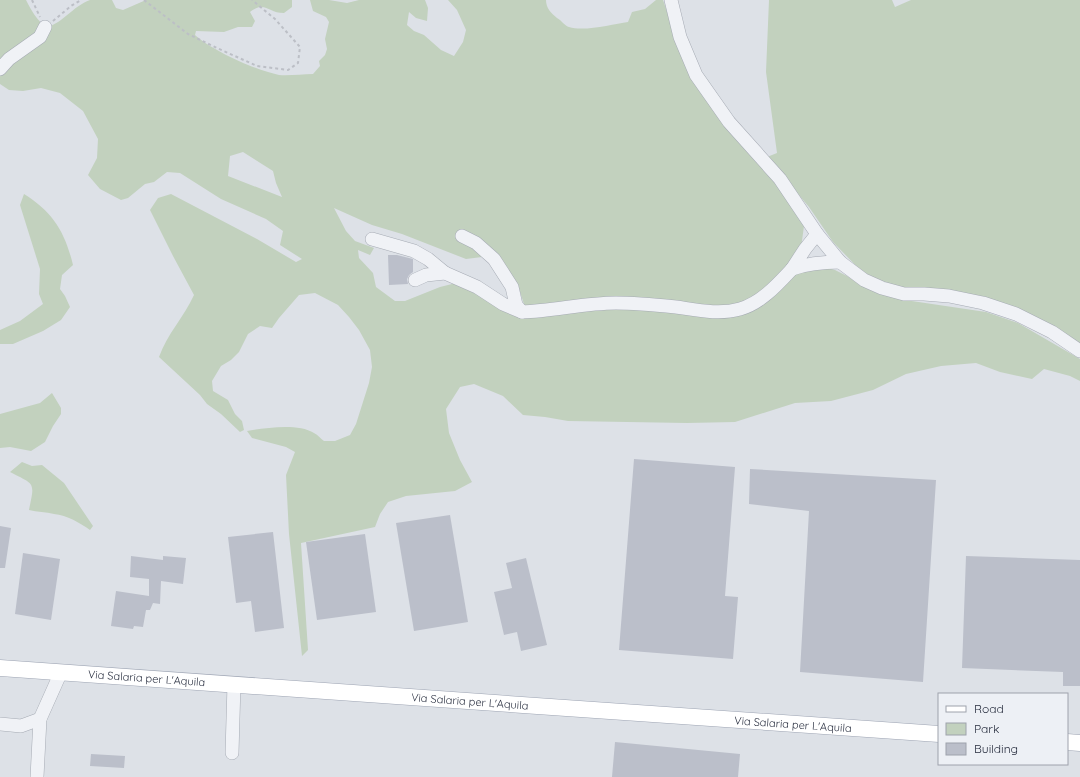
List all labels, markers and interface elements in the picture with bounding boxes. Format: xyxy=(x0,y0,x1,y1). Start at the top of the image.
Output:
street label: Via Salaria per L'Aquila xyxy=(88,667,206,689)
street label: Via Salaria per L'Aquila xyxy=(411,690,529,713)
legend xyxy=(938,693,1068,765)
text: Road xyxy=(974,701,1004,716)
street label: Via Salaria per L'Aquila xyxy=(734,713,852,735)
text: Park xyxy=(974,721,999,736)
text: Building xyxy=(974,741,1018,756)

